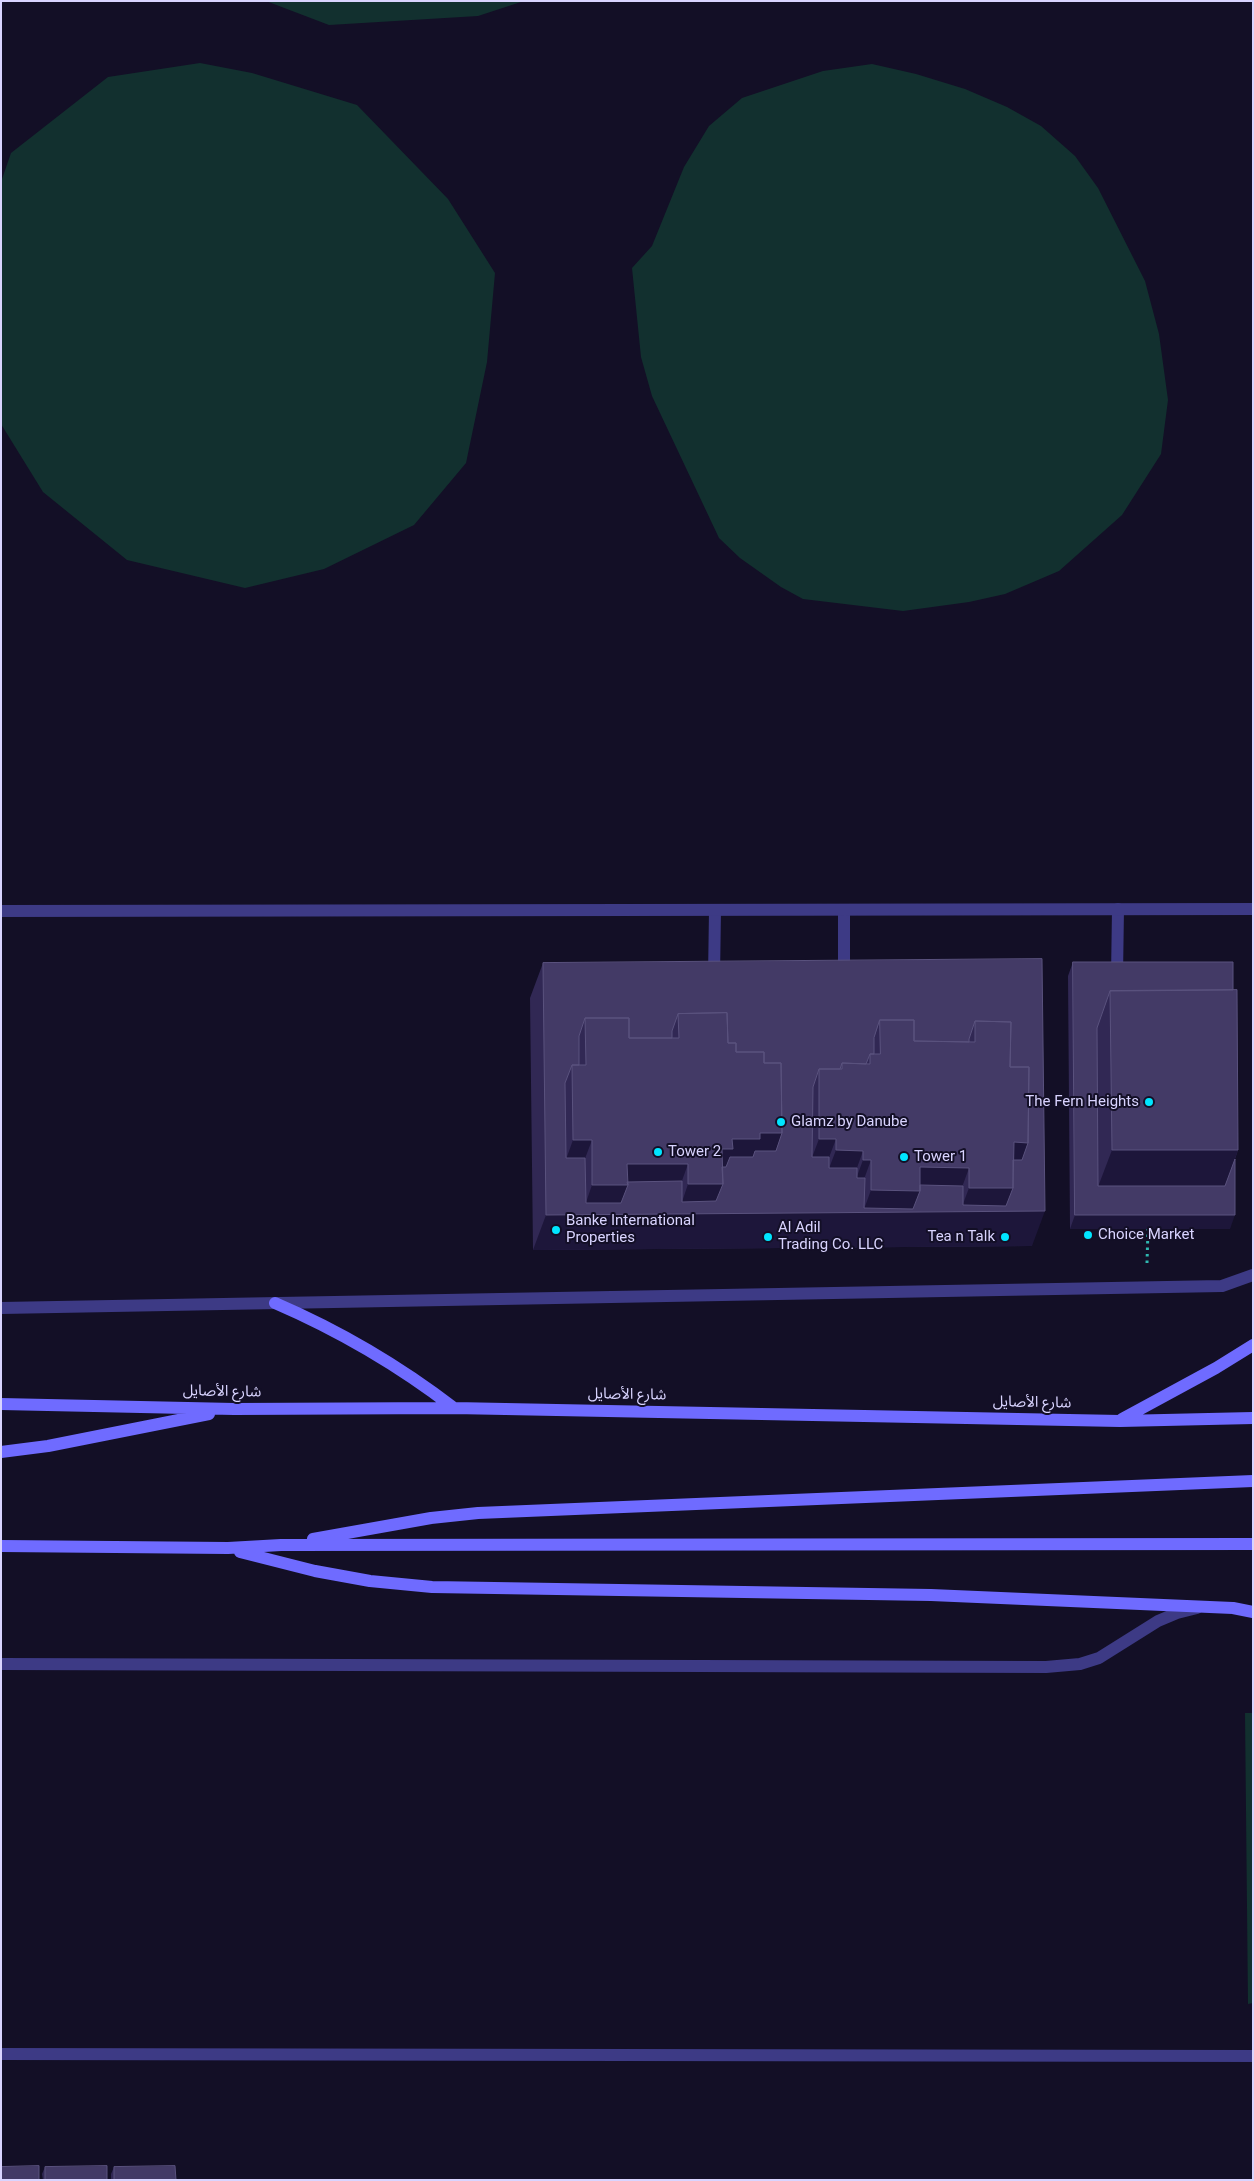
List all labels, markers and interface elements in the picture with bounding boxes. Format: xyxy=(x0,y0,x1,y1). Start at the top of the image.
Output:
place label: The Fern Heights xyxy=(1025,1093,1139,1111)
marker: The Fern Heights xyxy=(1143,1096,1155,1108)
place label: Glamz by Danube xyxy=(791,1113,907,1131)
marker: Glamz by Danube xyxy=(775,1116,787,1128)
place label: Tower 2 xyxy=(668,1143,721,1161)
marker: Tower 2 xyxy=(652,1146,664,1158)
place label: Tower 1 xyxy=(914,1148,967,1166)
marker: Tower 1 xyxy=(898,1151,910,1163)
place label: Banke International Properties xyxy=(566,1212,695,1247)
place label: Al Adil Trading Co. LLC xyxy=(778,1219,883,1254)
marker: Banke International Properties xyxy=(550,1224,562,1236)
place label: Choice Market xyxy=(1098,1226,1194,1244)
place label: Tea n Talk xyxy=(927,1228,995,1246)
marker: Choice Market xyxy=(1082,1229,1094,1241)
marker: Al Adil Trading Co. LLC xyxy=(762,1231,774,1243)
marker: Tea n Talk xyxy=(999,1231,1011,1243)
street label: شارع الأصايل xyxy=(183,1382,261,1402)
street label: شارع الأصايل xyxy=(588,1385,666,1405)
street label: شارع الأصايل xyxy=(993,1393,1071,1413)

